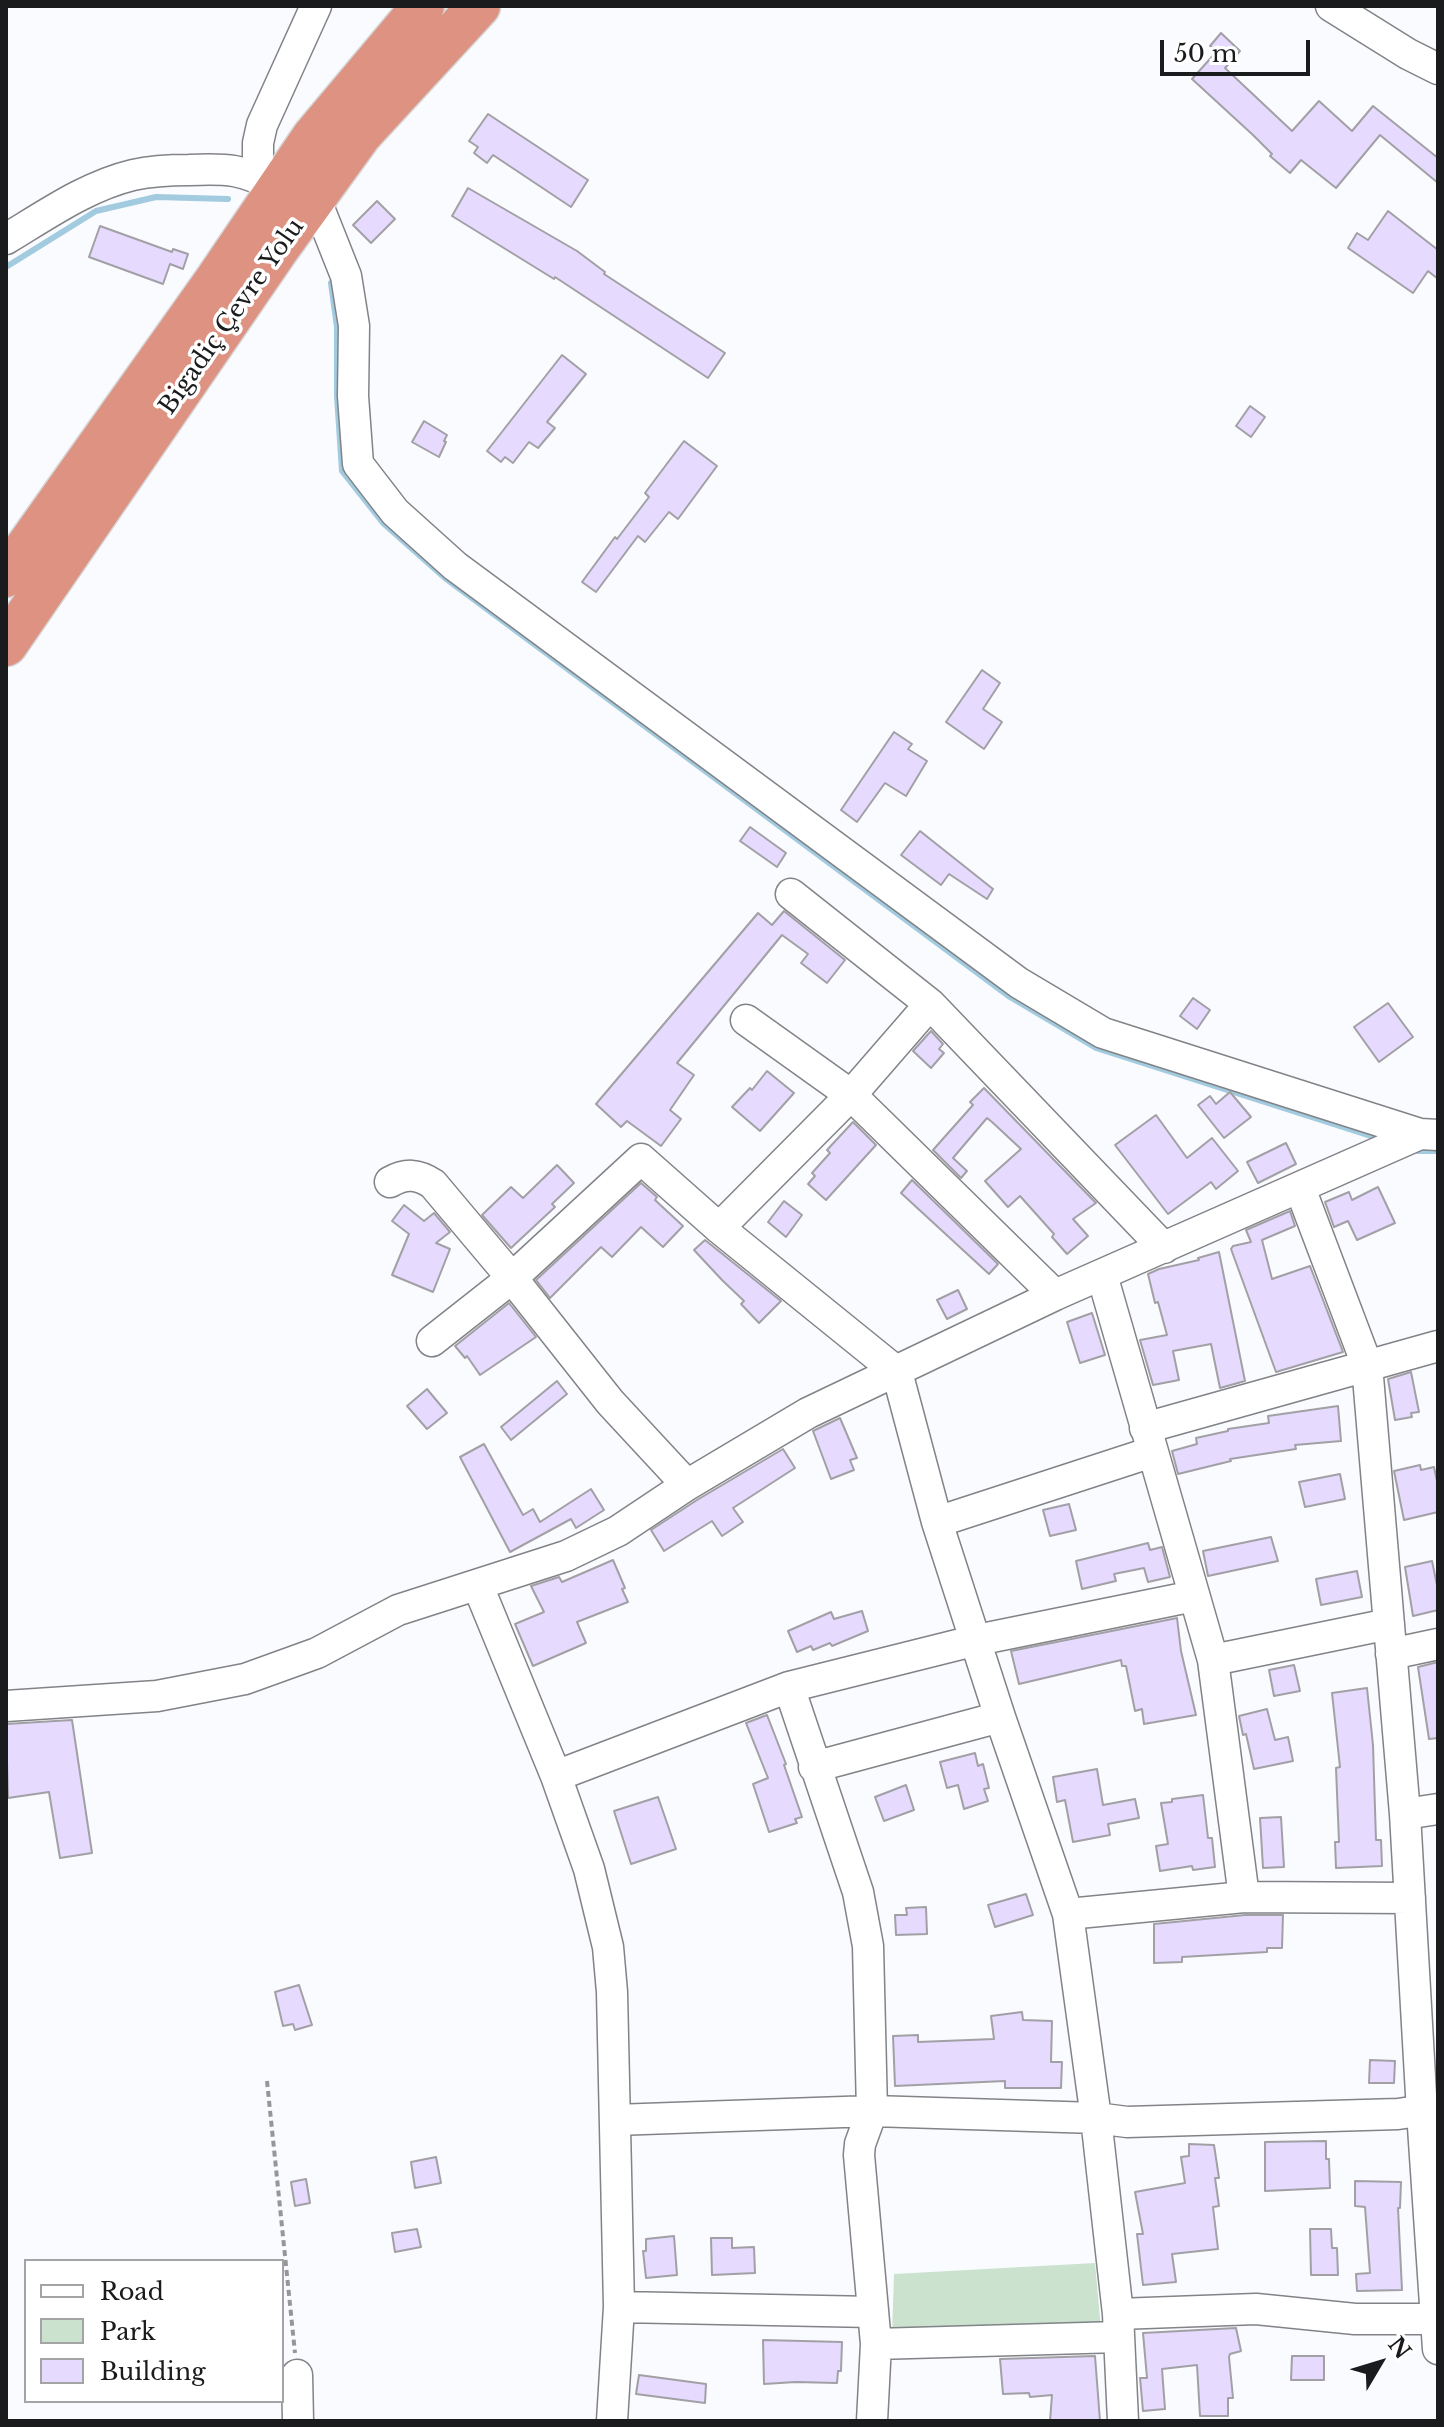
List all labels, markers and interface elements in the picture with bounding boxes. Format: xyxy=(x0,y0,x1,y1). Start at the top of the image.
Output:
scale bar xyxy=(1164,24,1314,74)
text: 50 m xyxy=(1174,39,1237,68)
street label: Bigadiç Çevre Yolu xyxy=(154,214,310,420)
legend xyxy=(24,2259,284,2403)
text: Road xyxy=(100,2277,164,2306)
text: Park xyxy=(100,2317,156,2346)
north arrow xyxy=(1340,2323,1420,2403)
text: N xyxy=(1382,2331,1416,2364)
text: Building xyxy=(100,2357,206,2386)

